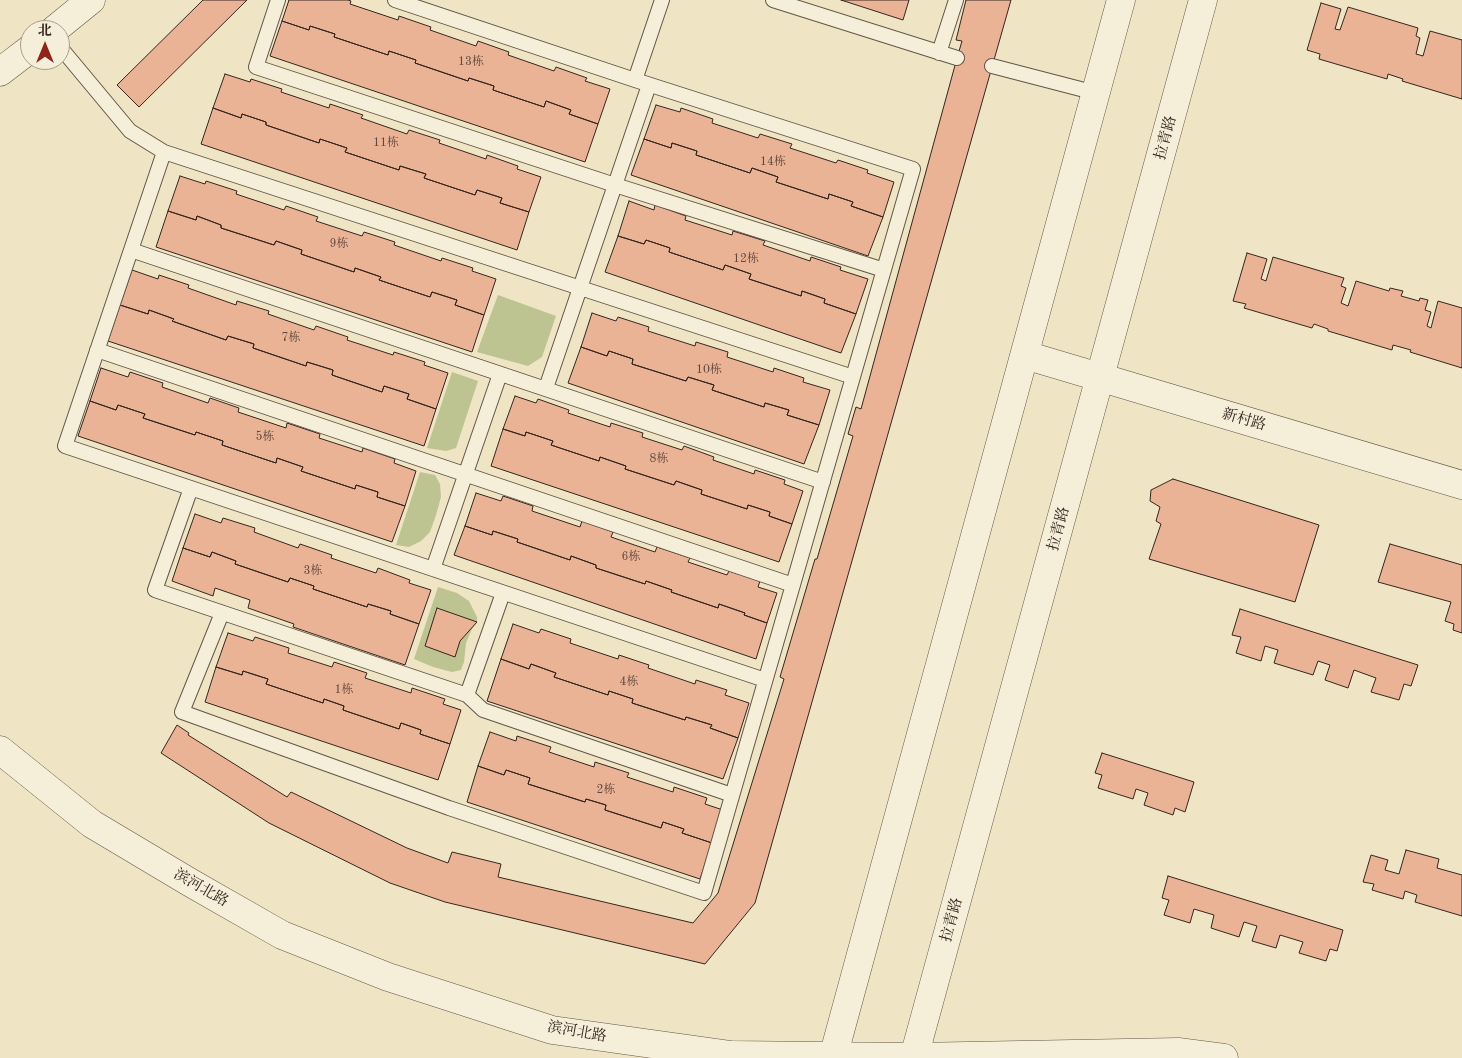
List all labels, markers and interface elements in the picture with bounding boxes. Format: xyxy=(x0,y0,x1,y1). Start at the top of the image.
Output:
north arrow xyxy=(20,20,70,70)
text: 北 xyxy=(38,24,52,38)
house number: 13栋 xyxy=(458,55,484,69)
street label: 拉青路 xyxy=(1151,114,1181,162)
house number: 11栋 xyxy=(373,136,399,150)
house number: 14栋 xyxy=(760,155,786,169)
house number: 9栋 xyxy=(330,237,348,251)
house number: 12栋 xyxy=(733,252,759,266)
house number: 7栋 xyxy=(282,331,300,345)
house number: 10栋 xyxy=(696,363,722,377)
street label: 新村路 xyxy=(1220,405,1268,435)
house number: 5栋 xyxy=(256,430,274,444)
house number: 8栋 xyxy=(650,452,668,466)
street label: 拉青路 xyxy=(1044,505,1074,553)
house number: 6栋 xyxy=(622,550,640,564)
house number: 3栋 xyxy=(304,564,322,578)
house number: 4栋 xyxy=(620,675,638,689)
house number: 1栋 xyxy=(335,683,353,697)
house number: 2栋 xyxy=(597,783,615,797)
street label: 滨河北路 xyxy=(171,865,231,911)
street label: 拉青路 xyxy=(937,896,967,944)
street label: 滨河北路 xyxy=(546,1018,608,1046)

